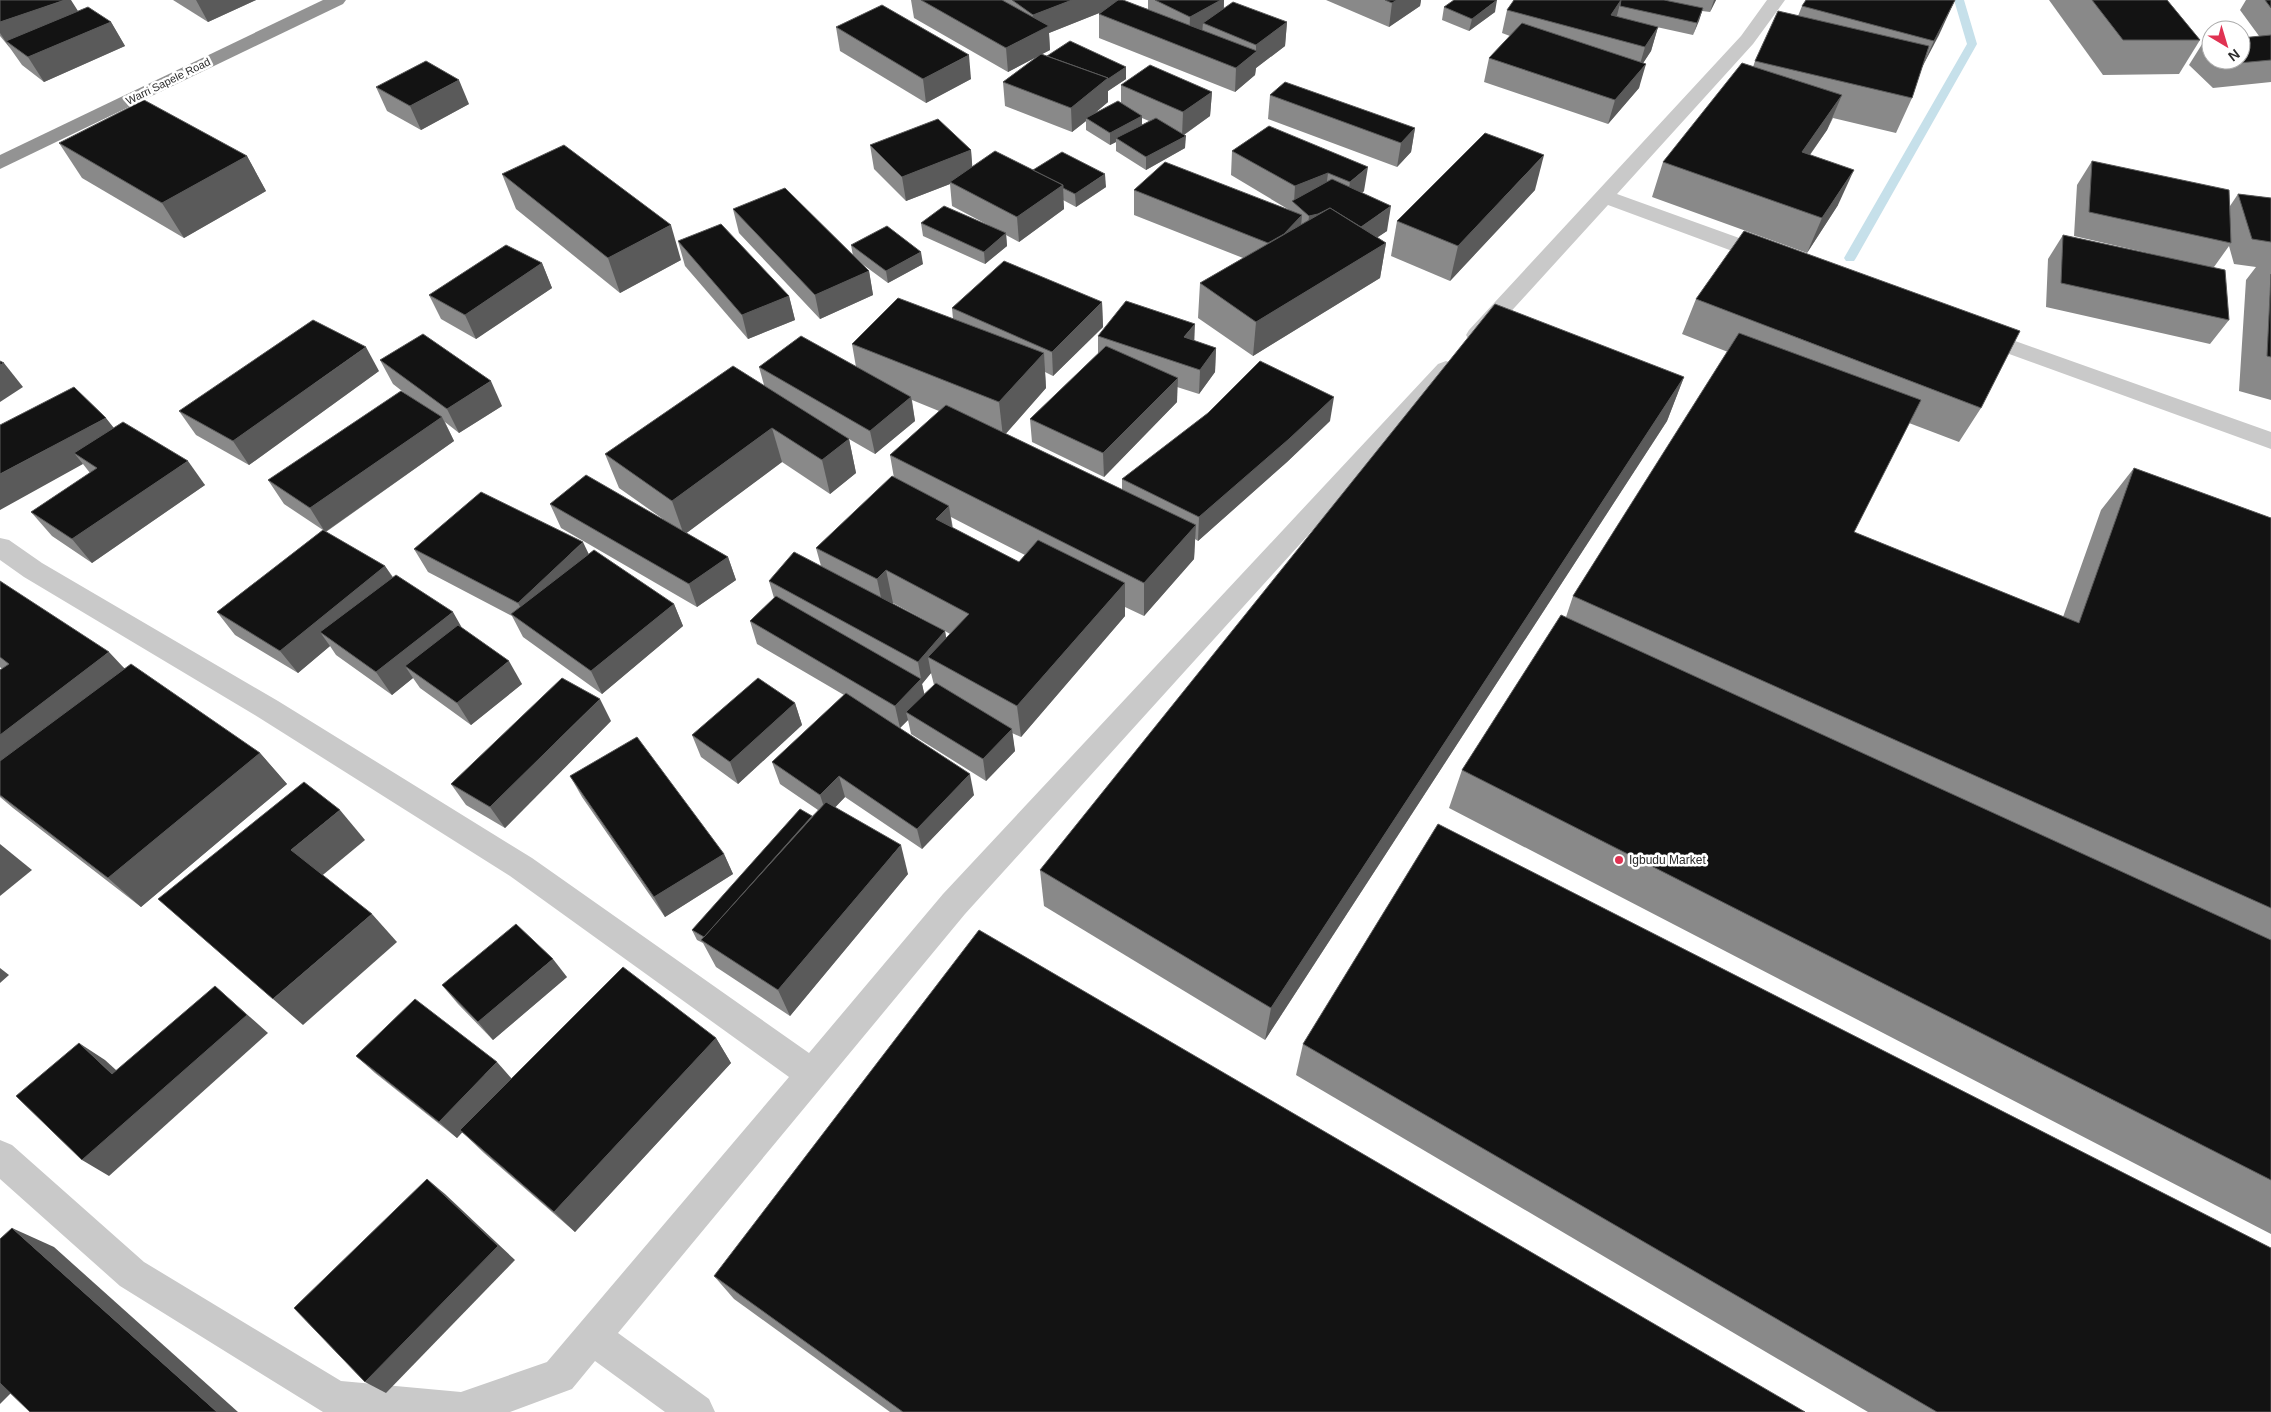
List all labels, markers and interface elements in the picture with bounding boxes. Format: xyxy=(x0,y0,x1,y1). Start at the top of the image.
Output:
north arrow xyxy=(2201,20,2251,70)
text: N xyxy=(2225,46,2243,65)
street label: Warri Sapele Road xyxy=(124,55,212,107)
place label: Igbudu Market xyxy=(1629,853,1706,867)
marker: Igbudu Market xyxy=(1613,854,1625,866)

